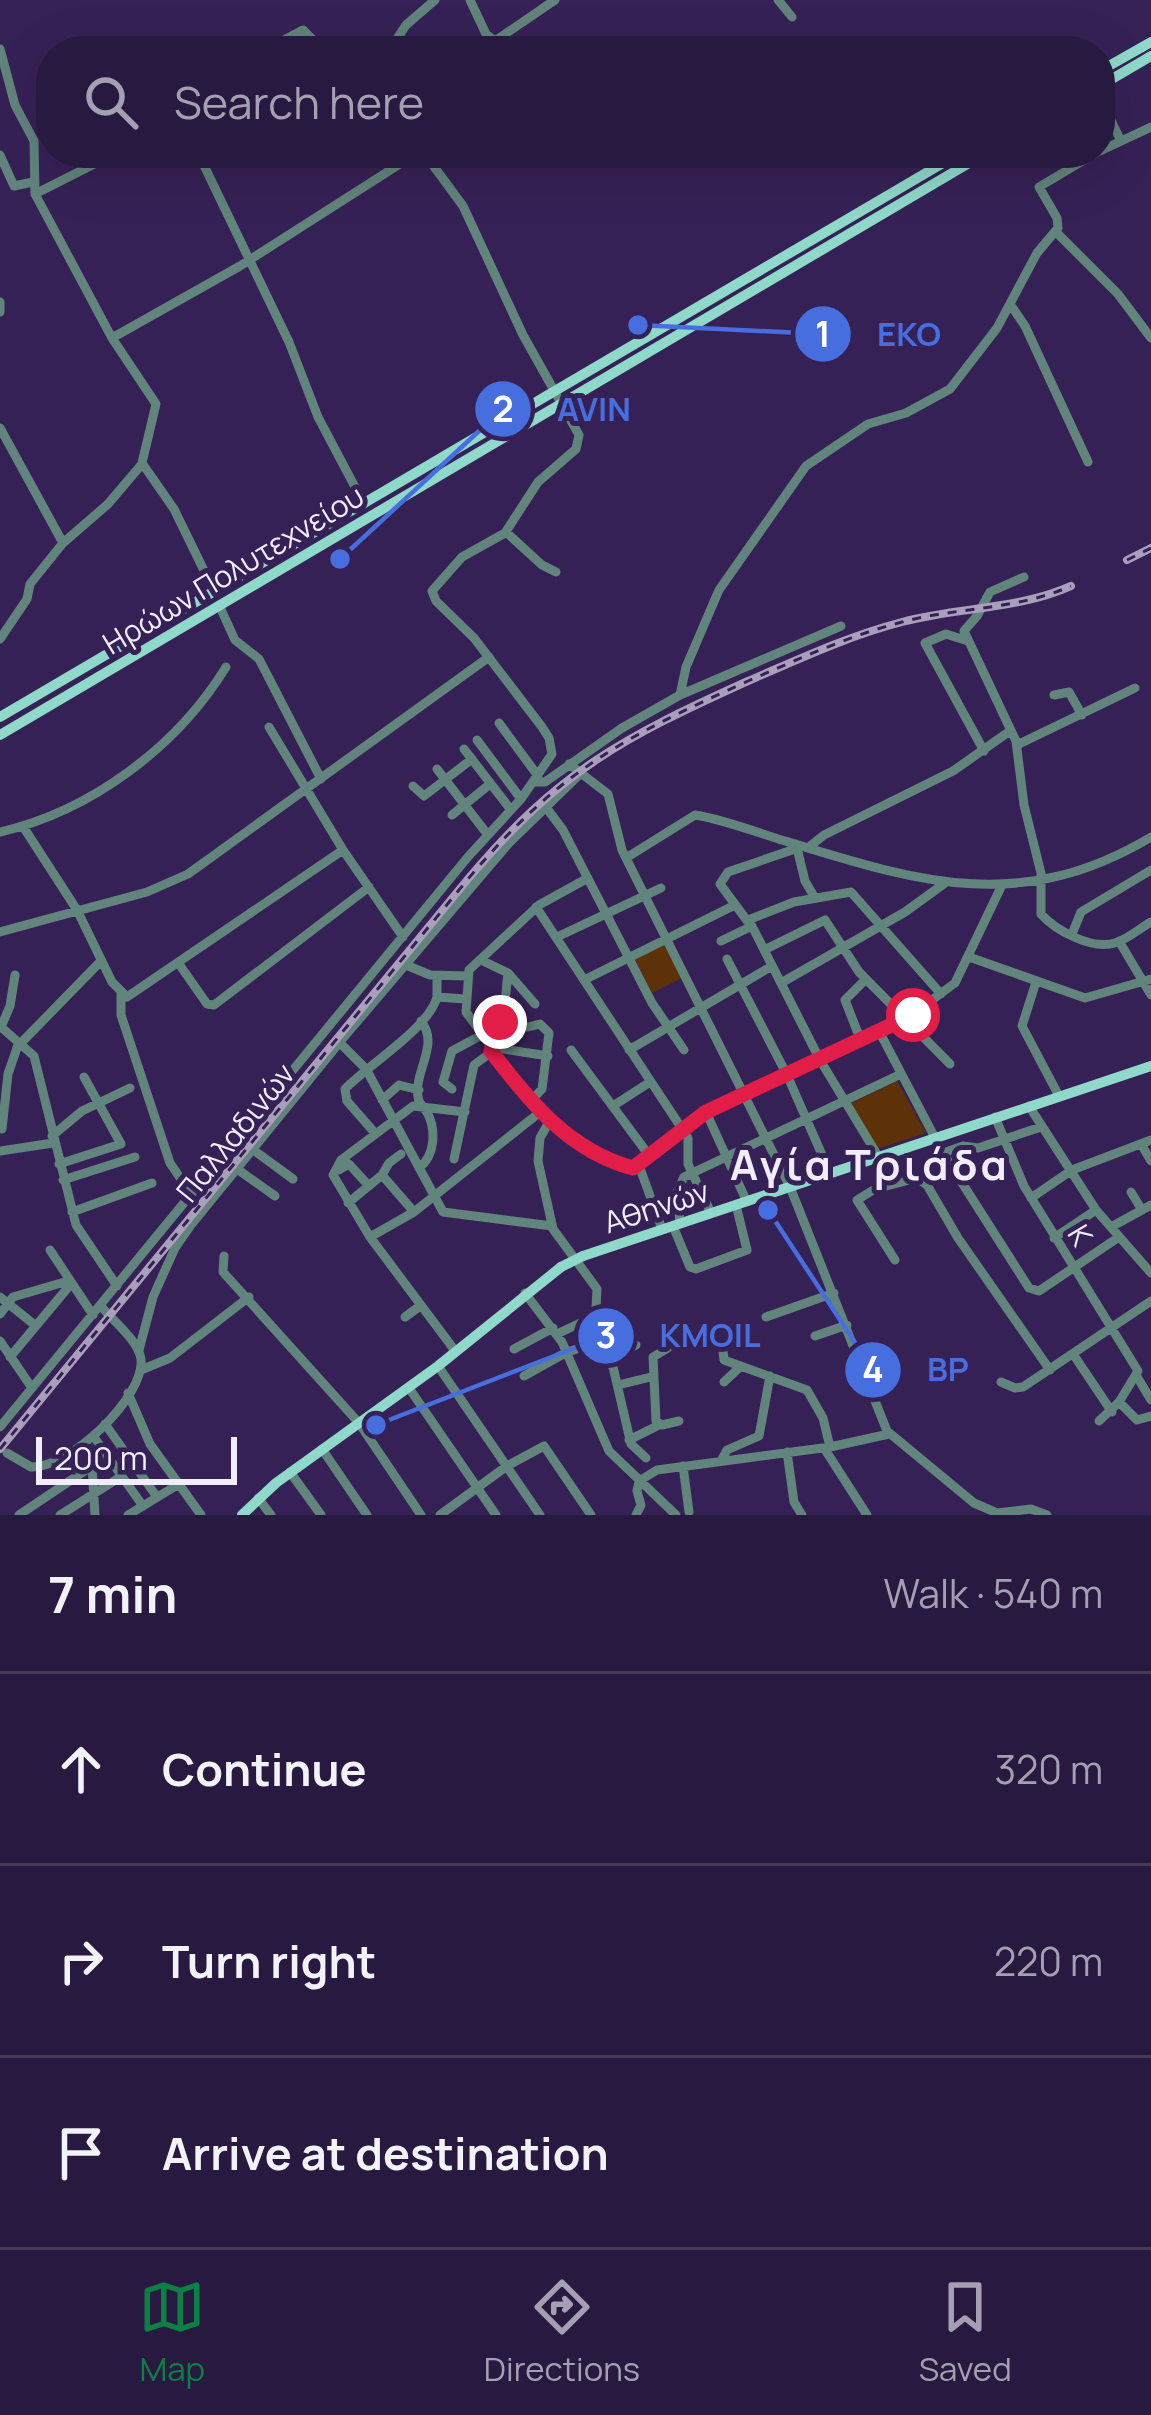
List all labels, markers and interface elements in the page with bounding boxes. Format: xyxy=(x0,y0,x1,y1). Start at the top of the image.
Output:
search box xyxy=(36,36,1115,168)
icon: search xyxy=(78,69,144,135)
text: Search here xyxy=(174,71,424,133)
callout: EKO xyxy=(793,300,966,369)
text: 1 xyxy=(815,309,831,358)
text: EKO xyxy=(877,311,941,356)
callout: AVIN xyxy=(473,375,655,444)
text: 2 xyxy=(492,384,514,433)
text: AVIN xyxy=(557,386,631,431)
street label: Ηρώων Πολυτεχνείου xyxy=(95,475,371,663)
route start xyxy=(886,988,940,1042)
route end xyxy=(473,995,527,1049)
street label: Παλλαδινών xyxy=(166,1054,304,1210)
district label: Αγία Τριάδα xyxy=(730,1135,1010,1193)
street label: Αθηνών xyxy=(598,1170,714,1242)
street label: Κ xyxy=(1059,1217,1103,1253)
callout: KMOIL xyxy=(576,1301,785,1370)
text: 3 xyxy=(596,1310,616,1359)
text: KMOIL xyxy=(659,1312,761,1357)
callout: BP xyxy=(843,1335,993,1404)
text: 4 xyxy=(862,1344,884,1393)
text: BP xyxy=(927,1346,969,1391)
scale bar xyxy=(36,1431,237,1484)
text: 200 m xyxy=(54,1435,148,1480)
text: 7 min xyxy=(48,1559,177,1628)
text: Walk · 540 m xyxy=(884,1566,1103,1620)
icon: ahead xyxy=(48,1736,114,1802)
text: Continue xyxy=(162,1738,367,1800)
text: 320 m xyxy=(995,1742,1103,1796)
icon: right xyxy=(48,1928,114,1994)
text: Turn right xyxy=(162,1930,376,1992)
text: 220 m xyxy=(994,1934,1103,1988)
icon: arrive xyxy=(48,2120,114,2186)
text: Arrive at destination xyxy=(162,2122,609,2184)
tab: Map xyxy=(139,2274,205,2391)
tab: Directions xyxy=(484,2274,640,2391)
tab: Saved xyxy=(919,2274,1012,2391)

